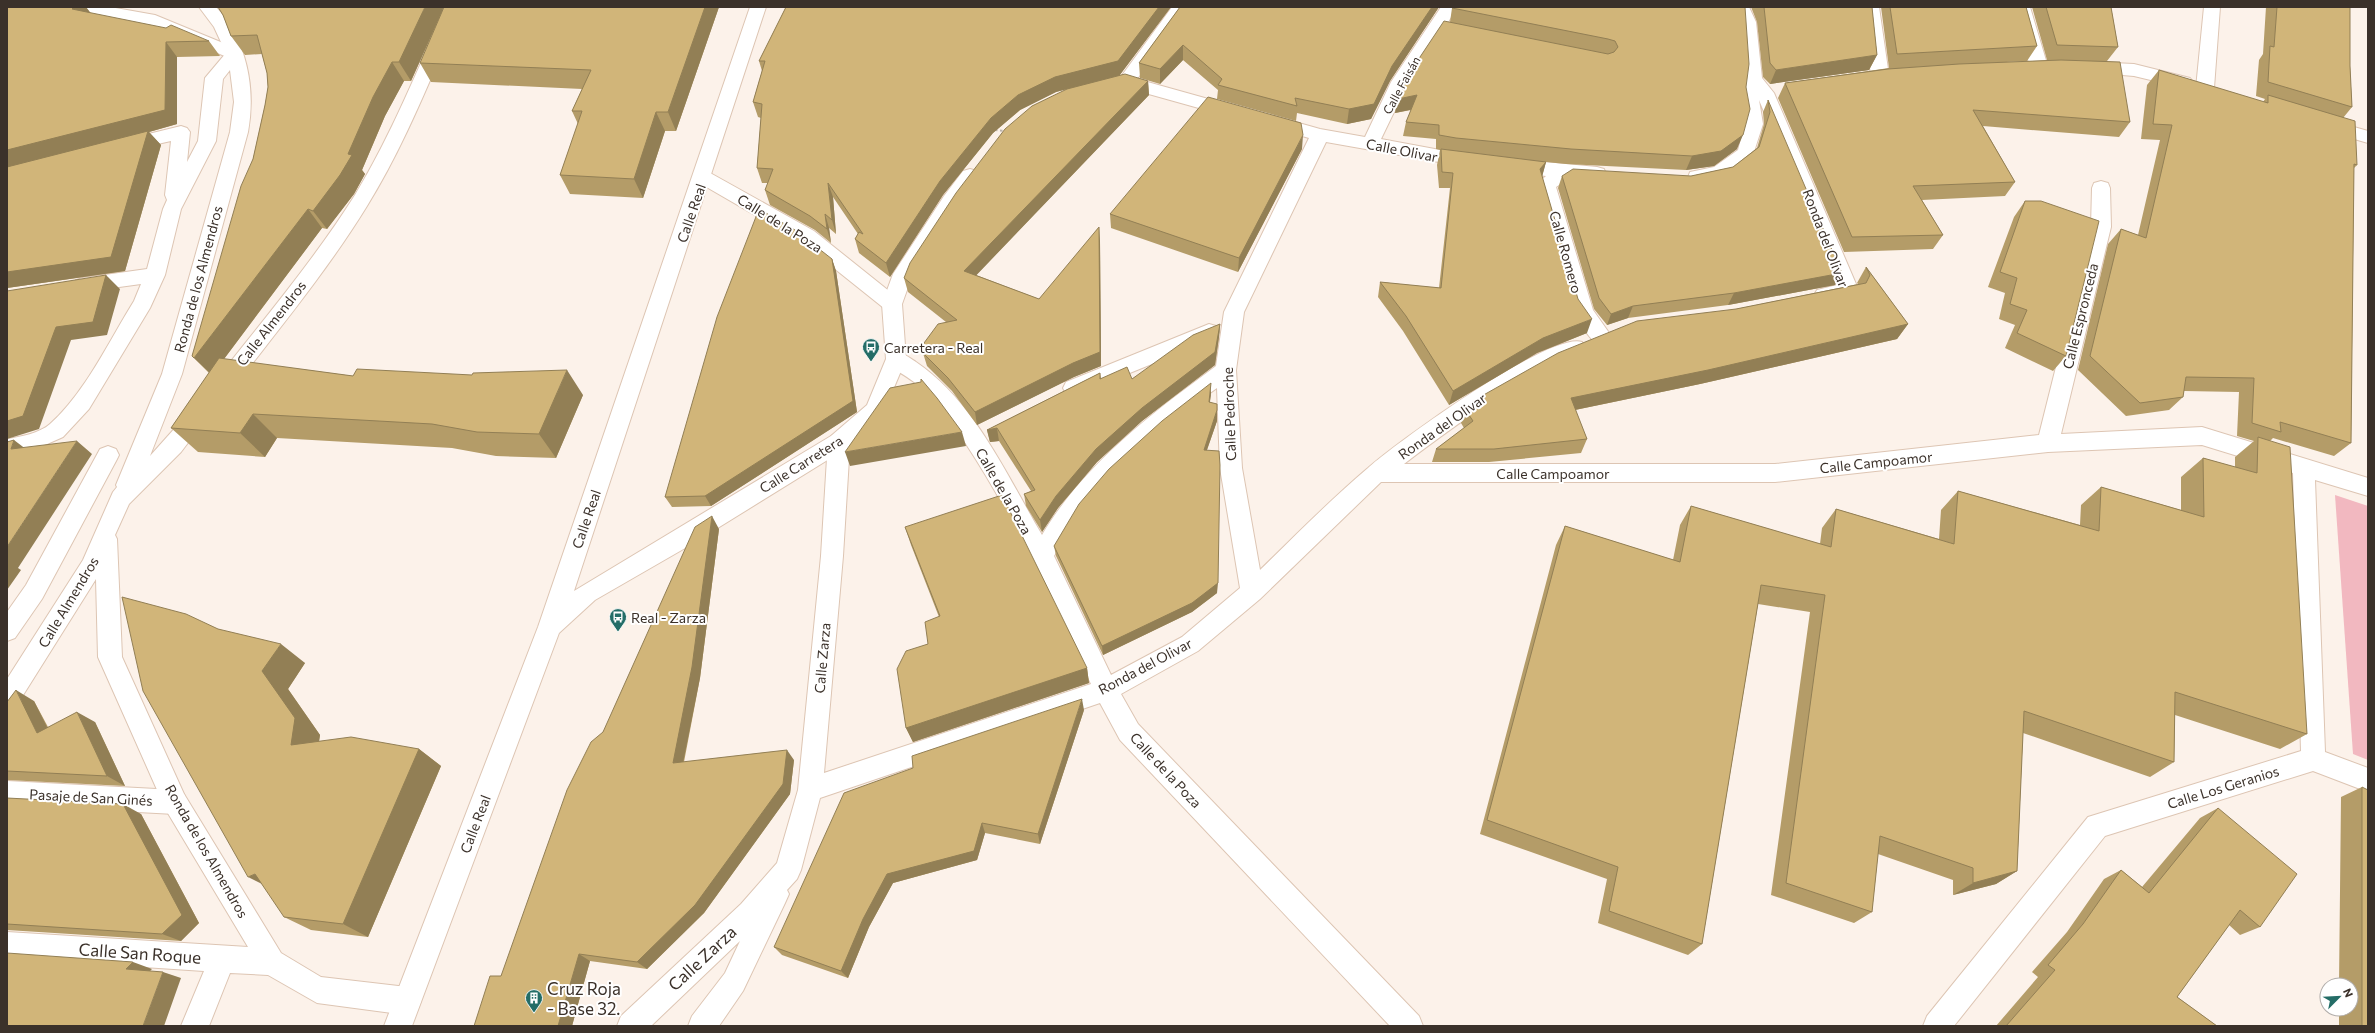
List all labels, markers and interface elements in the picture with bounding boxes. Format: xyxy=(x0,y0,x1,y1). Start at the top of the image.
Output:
street label: Calle Faisán xyxy=(1379,54,1423,116)
street label: Calle Olivar xyxy=(1365,135,1440,165)
street label: Calle Real xyxy=(673,181,709,245)
street label: Ronda del Olivar xyxy=(1799,187,1853,290)
street label: Calle de la Poza xyxy=(734,190,826,256)
street label: Ronda de los Almendros xyxy=(170,204,226,354)
street label: Calle Romero xyxy=(1546,209,1586,295)
street label: Calle Espronceda xyxy=(2059,261,2101,371)
street label: Calle Almendros xyxy=(233,277,309,369)
bus stop icon: Carretera - Real xyxy=(861,337,881,362)
place label: Carretera - Real xyxy=(884,339,983,356)
street label: Calle Pedroche xyxy=(1219,367,1239,461)
street label: Ronda del Olivar xyxy=(1395,389,1490,463)
street label: Calle Carretera xyxy=(756,432,846,496)
street label: Calle de la Poza xyxy=(972,445,1036,537)
street label: Calle Campoamor xyxy=(1819,448,1934,476)
street label: Calle Campoamor xyxy=(1496,465,1610,482)
street label: Calle Real xyxy=(568,487,604,551)
street label: Calle Almendros xyxy=(34,553,102,651)
bus stop icon: Real - Zarza xyxy=(608,607,628,632)
place label: Real - Zarza xyxy=(631,609,706,626)
street label: Calle Zarza xyxy=(810,622,834,694)
street label: Ronda del Olivar xyxy=(1095,634,1195,698)
street label: Calle de la Poza xyxy=(1127,729,1205,811)
street label: Calle Los Geranios xyxy=(2165,762,2281,812)
street label: Ronda de los Almendros xyxy=(162,781,252,921)
street label: Pasaje de San Ginés xyxy=(29,785,153,809)
street label: Calle Real xyxy=(456,792,494,856)
street label: Calle Zarza xyxy=(663,921,741,995)
street label: Calle San Roque xyxy=(78,938,202,968)
north arrow xyxy=(2319,977,2359,1017)
place label: Cruz Roja - Base 32. xyxy=(547,978,621,1019)
text: N xyxy=(2341,986,2356,999)
building icon: Cruz Roja - Base 32. xyxy=(524,988,544,1013)

